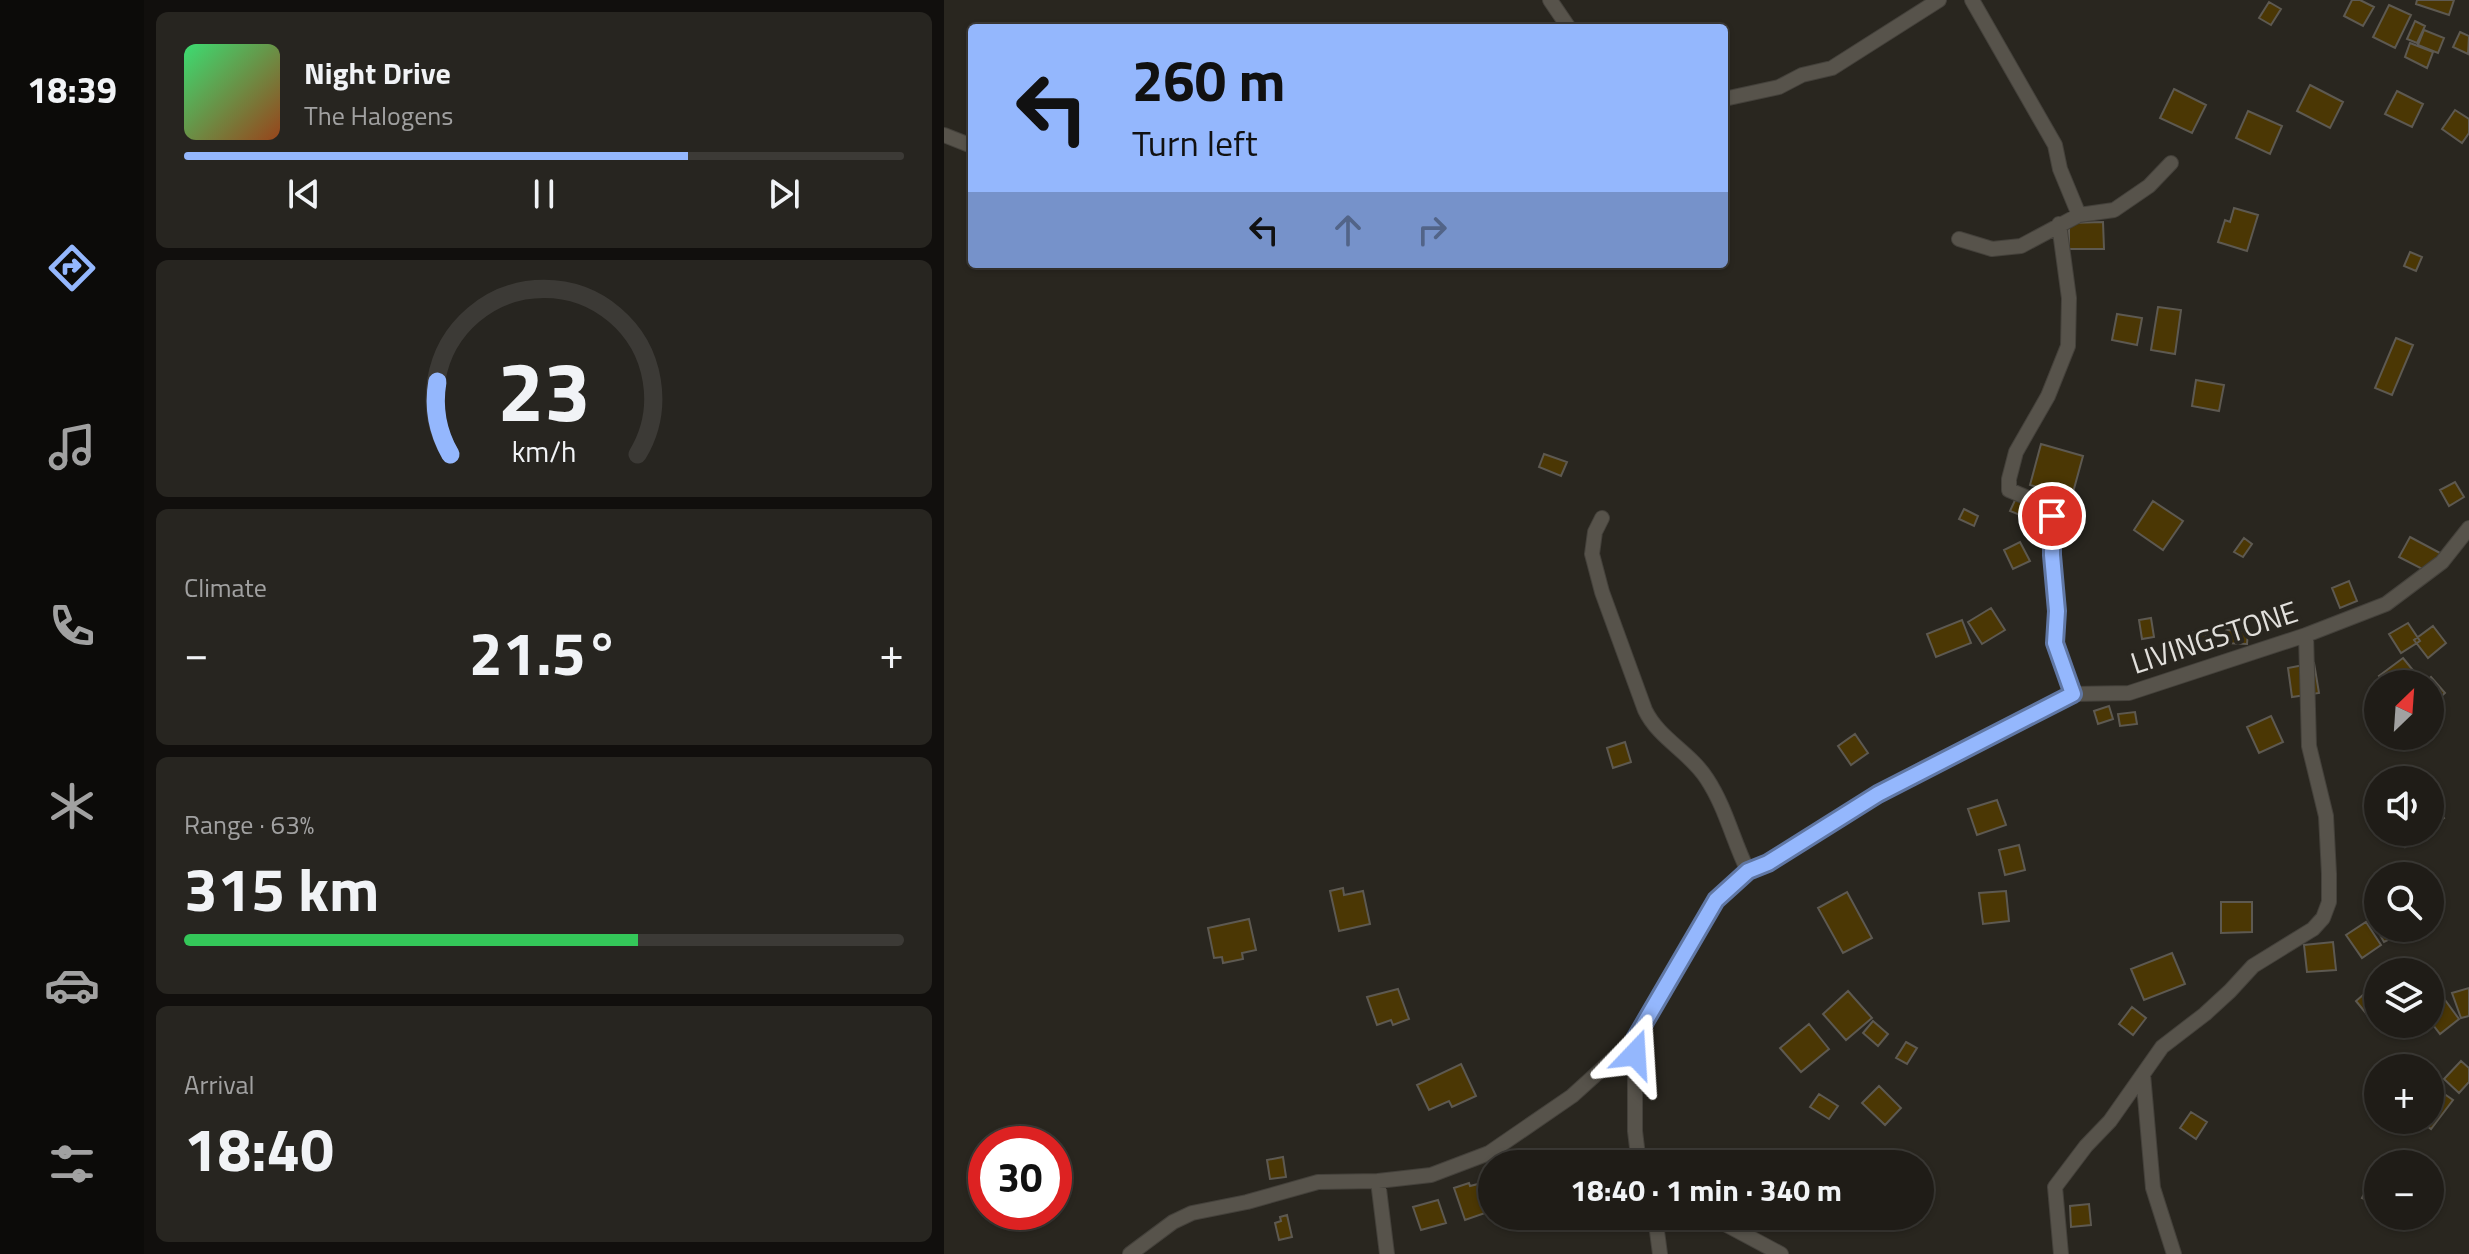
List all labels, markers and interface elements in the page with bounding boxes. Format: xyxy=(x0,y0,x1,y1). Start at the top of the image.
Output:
text: 260 m xyxy=(1132,38,1285,123)
text: Night Drive xyxy=(304,50,451,96)
icon: left xyxy=(1000,56,1104,160)
text: 18:39 xyxy=(27,62,117,117)
text: The Halogens xyxy=(304,96,453,135)
text: Turn left xyxy=(1132,115,1258,170)
icon: previous xyxy=(282,172,326,216)
icon: pause xyxy=(522,172,566,216)
icon: next xyxy=(762,172,806,216)
icon: left xyxy=(1242,208,1286,252)
icon: ahead xyxy=(1326,208,1370,252)
icon: right xyxy=(1410,208,1454,252)
icon: directions xyxy=(44,240,100,296)
text: 23 xyxy=(497,326,591,452)
icon: music xyxy=(44,419,100,475)
text: km/h xyxy=(512,430,576,473)
pin xyxy=(2018,482,2086,550)
icon: arrive xyxy=(2030,494,2074,538)
text: Climate xyxy=(184,568,267,607)
street label: LIVINGSTONE xyxy=(2124,588,2304,686)
icon: phone xyxy=(44,598,100,654)
text: 21.5° xyxy=(469,607,619,698)
text: − xyxy=(184,619,209,686)
text: + xyxy=(879,619,904,686)
north arrow xyxy=(2364,670,2444,750)
map controls xyxy=(2364,670,2444,1230)
button: sound xyxy=(2364,766,2444,846)
icon: climate xyxy=(44,778,100,834)
text: Range · 63% xyxy=(184,805,314,844)
text: 315 km xyxy=(184,843,379,934)
button: search xyxy=(2364,862,2444,942)
icon: car xyxy=(44,957,100,1013)
button: layers xyxy=(2364,958,2444,1038)
position arrow xyxy=(1593,1012,1677,1096)
button: + xyxy=(2364,1054,2444,1134)
text: Arrival xyxy=(184,1065,255,1104)
text: 18:40 xyxy=(184,1103,334,1194)
speed limit sign: 30 xyxy=(968,1126,1072,1230)
icon: filters xyxy=(44,1136,100,1192)
button: − xyxy=(2364,1150,2444,1230)
text: 18:40 · 1 min · 340 m xyxy=(1570,1167,1842,1213)

